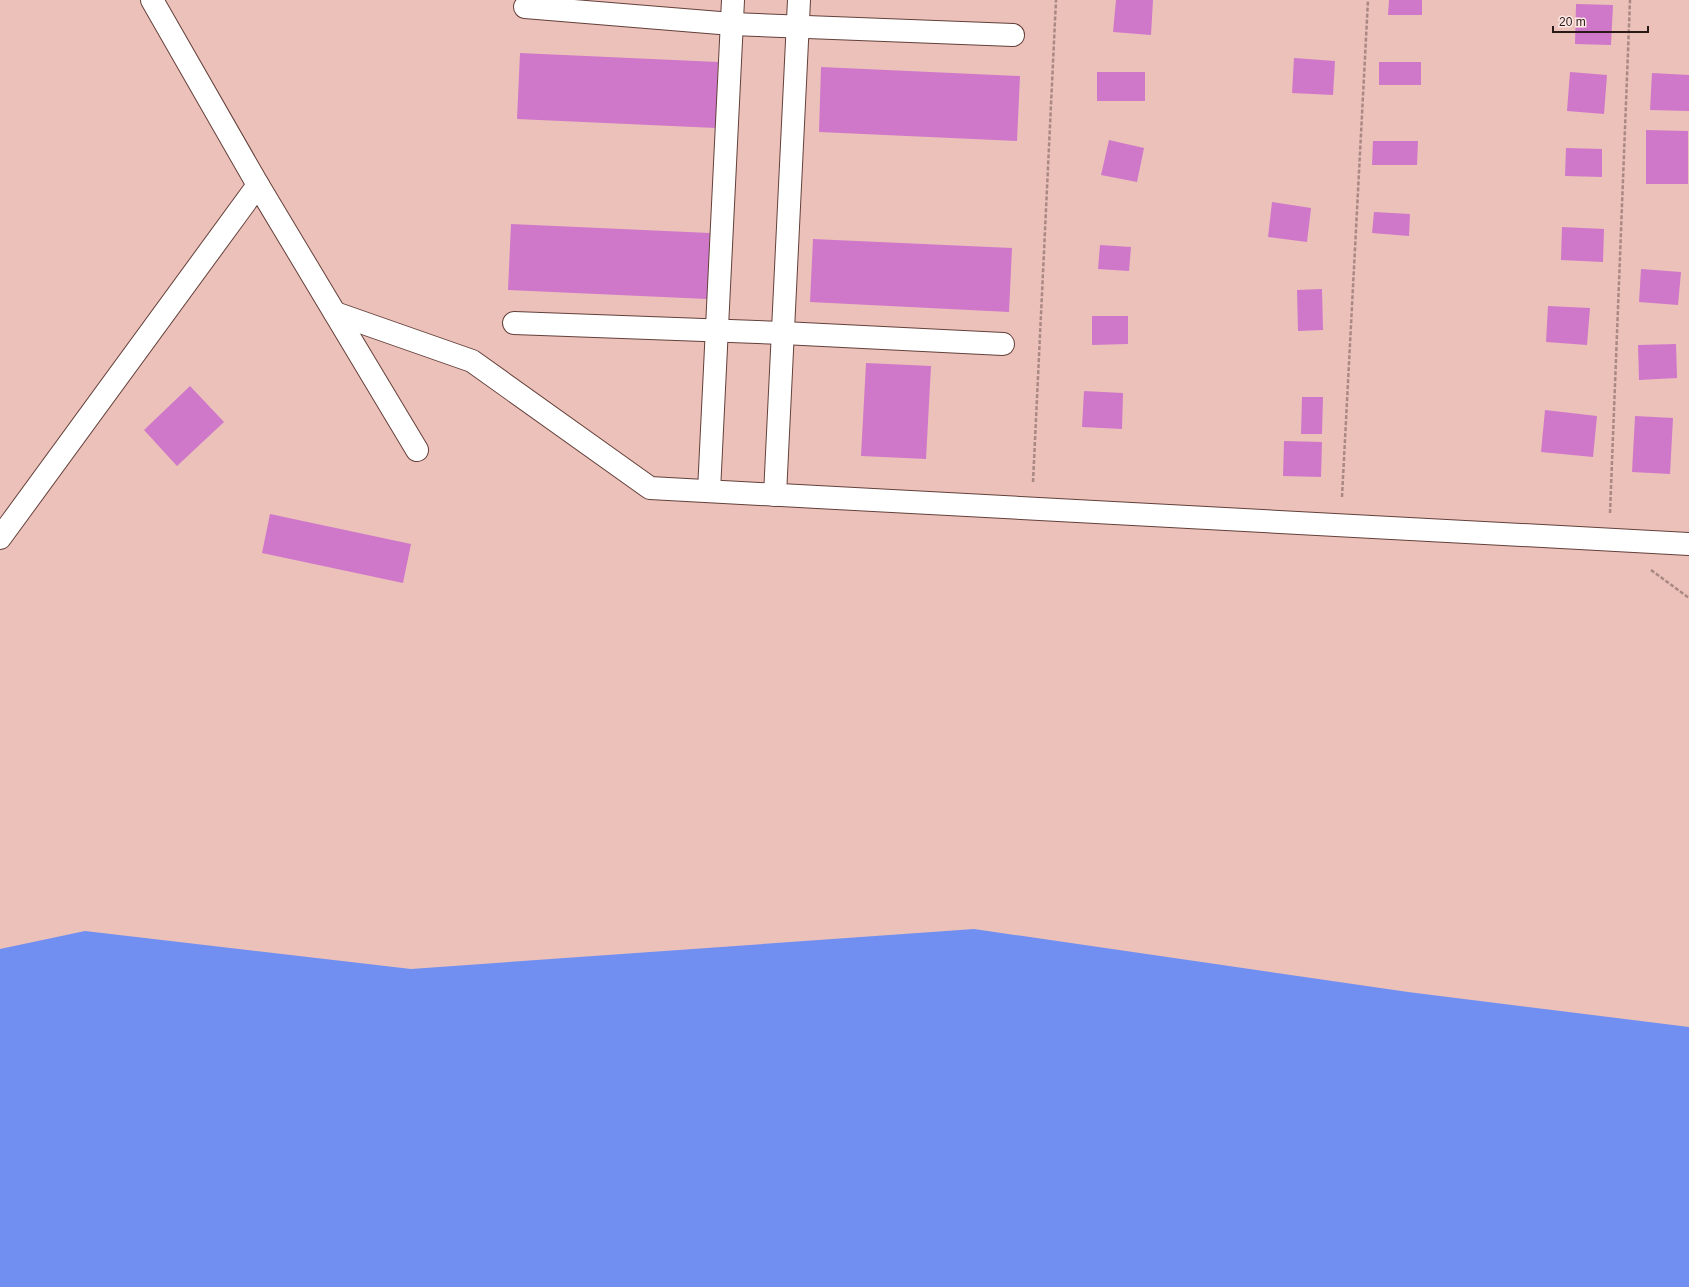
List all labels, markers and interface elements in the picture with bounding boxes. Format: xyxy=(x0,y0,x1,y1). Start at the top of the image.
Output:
scale bar xyxy=(1553,8,1648,34)
text: 20 m xyxy=(1559,15,1586,29)

